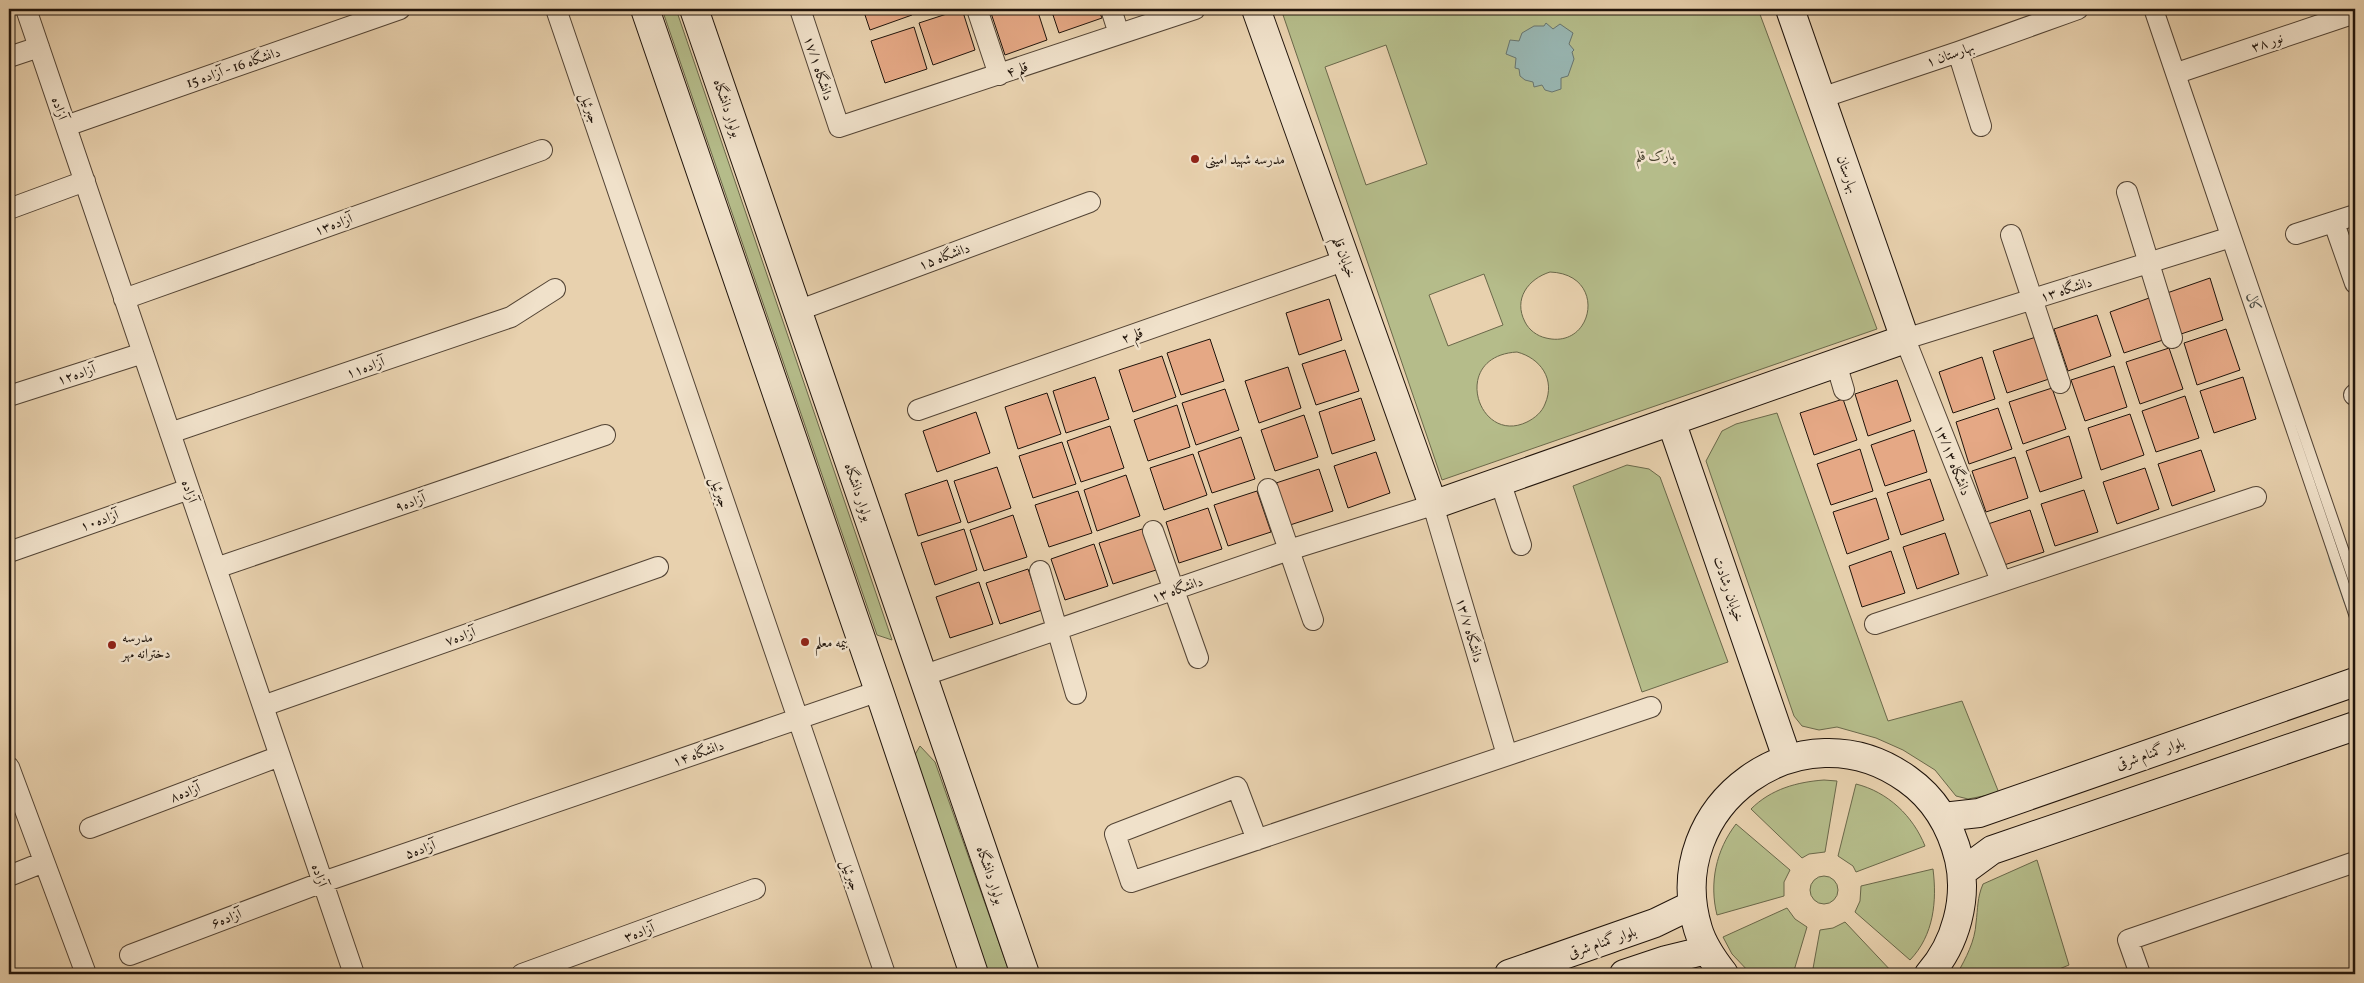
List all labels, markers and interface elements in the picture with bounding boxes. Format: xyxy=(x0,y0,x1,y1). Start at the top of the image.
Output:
street label: نور ۳۸ xyxy=(2249,29,2286,58)
street label: دانشگاه ۱۷/۱ xyxy=(798,33,838,103)
street label: بهارستان ۱ xyxy=(1924,38,1977,73)
street label: دانشگاه 16 - آزاده 15 xyxy=(183,42,283,93)
street label: قلم ۴ xyxy=(1004,58,1032,87)
street label: بولوار دانشگاه xyxy=(708,76,746,141)
street label: جبرئیل xyxy=(574,90,603,127)
street label: آزاده xyxy=(46,94,72,124)
park label: پارک قلم xyxy=(1635,147,1676,170)
place label: مدرسه شهید امینی xyxy=(1205,151,1285,170)
marker: مدرسه شهید امینی xyxy=(1189,153,1201,165)
street label: بهارستان xyxy=(1831,153,1862,196)
street label: آزاده۱۳ xyxy=(312,209,357,241)
street label: خیابان قلم xyxy=(1323,234,1360,283)
street label: دانشگاه ۱۵ xyxy=(916,238,973,276)
street label: دانشگاه ۱۳ xyxy=(2038,273,2095,307)
water label: کال xyxy=(2239,290,2266,317)
street label: قلم ۲ xyxy=(1119,324,1147,353)
street label: آزاده۱۱ xyxy=(344,352,389,384)
street label: آزاده۱۲ xyxy=(55,360,100,391)
street label: دانشگاه ۱۳/۱۳ xyxy=(1929,422,1975,499)
street label: بولوار دانشگاه xyxy=(839,460,877,525)
street label: جبرئیل xyxy=(704,474,733,511)
street label: آزاده xyxy=(176,477,202,507)
street label: آزاده۹ xyxy=(393,489,430,518)
street label: آزاده۱۰ xyxy=(78,505,123,537)
street label: خیابان رشادت xyxy=(1707,554,1748,625)
street label: دانشگاه ۱۳ xyxy=(1149,572,1206,608)
street label: دانشگاه ۱۳/۷ xyxy=(1450,595,1488,665)
street label: آزاده۷ xyxy=(443,623,480,652)
place label: مدرسه دخترانه مهر xyxy=(120,629,170,664)
place label: بیمه معلم xyxy=(815,634,848,657)
marker: بیمه معلم xyxy=(799,636,811,648)
marker: مدرسه دخترانه مهر xyxy=(106,639,118,651)
street label: بلوار گمنام شرقی xyxy=(2114,733,2188,777)
street label: دانشگاه ۱۴ xyxy=(670,736,727,772)
street label: آزاده۸ xyxy=(168,778,205,808)
street label: آزاده۵ xyxy=(403,836,440,865)
street label: بولوار دانشگاه xyxy=(971,843,1009,908)
street label: جبرئیل xyxy=(835,857,864,894)
street label: آزاده xyxy=(306,861,332,891)
street label: آزاده۶ xyxy=(209,904,246,934)
street label: آزاده۳ xyxy=(622,918,659,948)
street label: بلوار گمنام شرقی xyxy=(1566,922,1640,966)

